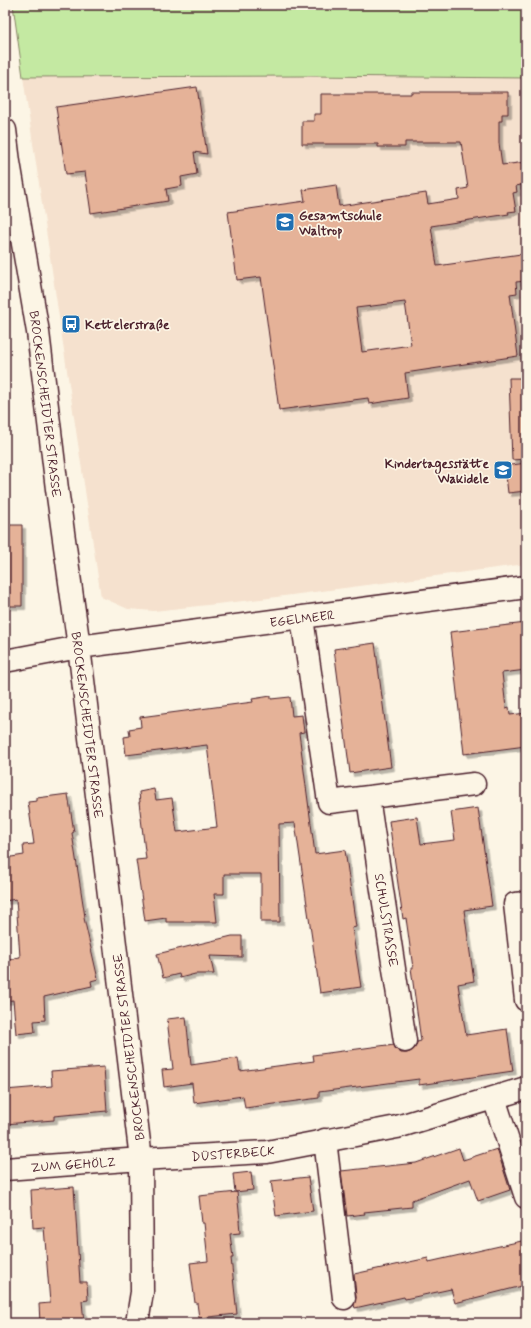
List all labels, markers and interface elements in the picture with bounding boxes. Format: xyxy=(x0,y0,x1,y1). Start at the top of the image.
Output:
place label: Gesamtschule Waltrop xyxy=(298,208,382,240)
school or university icon: Gesamtschule Waltrop xyxy=(274,211,296,233)
street label: BROCKENSCHEIDTER STRASSE xyxy=(25,310,64,499)
bus stop icon: Kettelerstraße xyxy=(60,313,82,335)
place label: Kettelerstraße xyxy=(85,317,170,334)
place label: Kindertagesstätte Wakidele xyxy=(385,456,490,488)
school or university icon: Kindertagesstätte Wakidele xyxy=(492,459,514,481)
street label: EGELMEER xyxy=(269,607,336,632)
street label: BROCKENSCHEIDTER STRASSE xyxy=(67,631,106,820)
street label: SCHULSTRASSE xyxy=(370,872,401,968)
street label: BROCKENSCHEIDTER STRASSE xyxy=(110,952,149,1141)
street label: DÜSTERBECK xyxy=(191,1143,276,1166)
street label: ZUM GEHÖLZ xyxy=(30,1154,116,1177)

